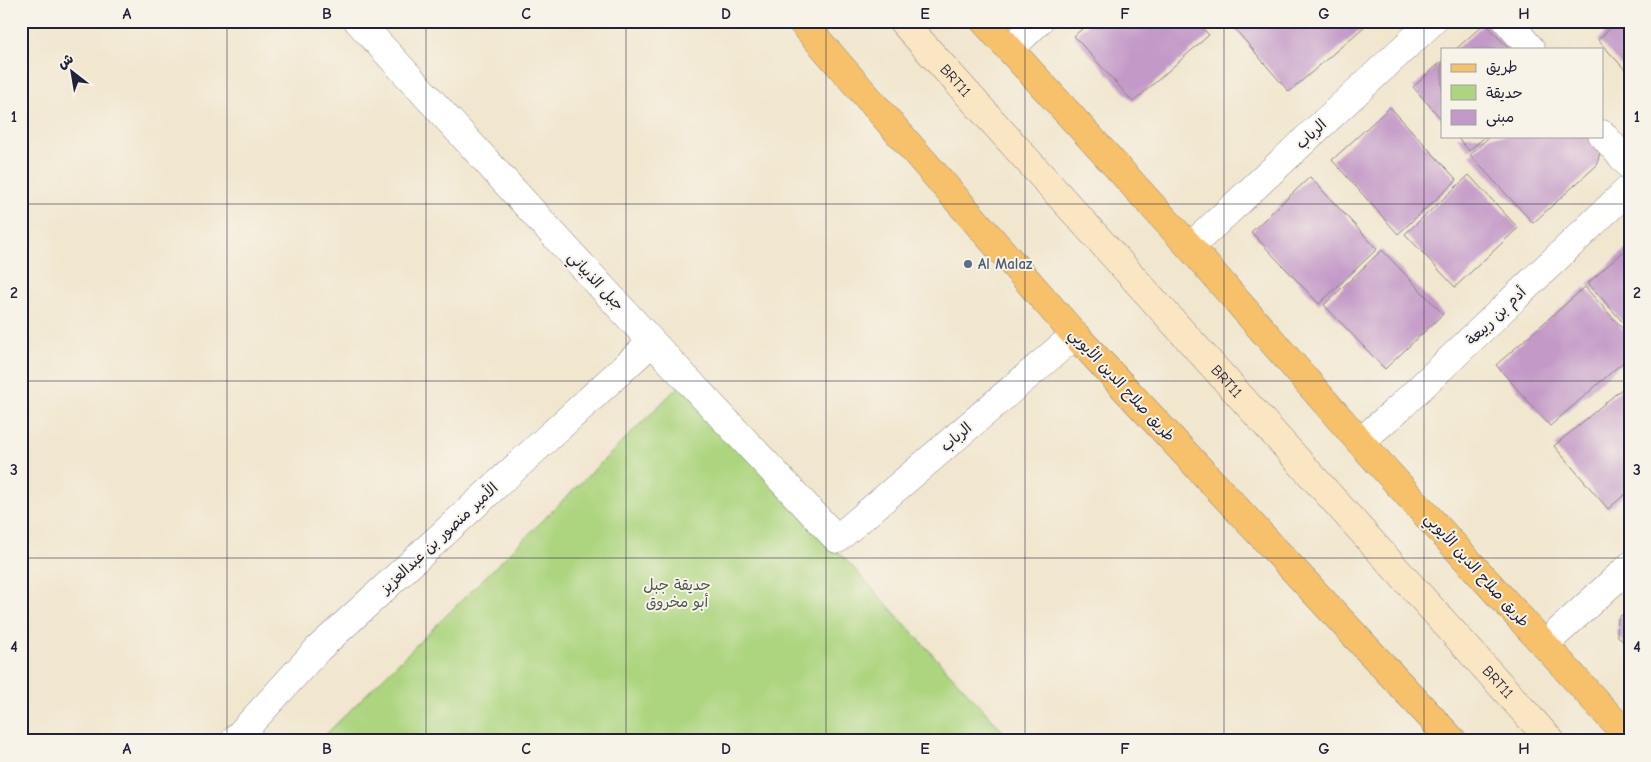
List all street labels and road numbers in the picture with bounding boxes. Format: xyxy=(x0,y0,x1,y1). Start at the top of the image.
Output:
street label: BRT11 xyxy=(936,60,975,101)
street label: الرباب xyxy=(1292,115,1330,153)
street label: جبل الذبياني xyxy=(561,248,628,317)
street label: أدم بن ربيعة xyxy=(1462,283,1532,351)
street label: طريق صلاح الدين الأيوبي xyxy=(1062,324,1180,448)
street label: BRT11 xyxy=(1207,361,1246,401)
street label: الرباب xyxy=(937,419,975,455)
street label: الأمير منصور بن عبدالعزيز xyxy=(374,478,502,599)
street label: طريق صلاح الدين الأيوبي xyxy=(1418,509,1534,633)
street label: BRT11 xyxy=(1478,662,1517,702)

